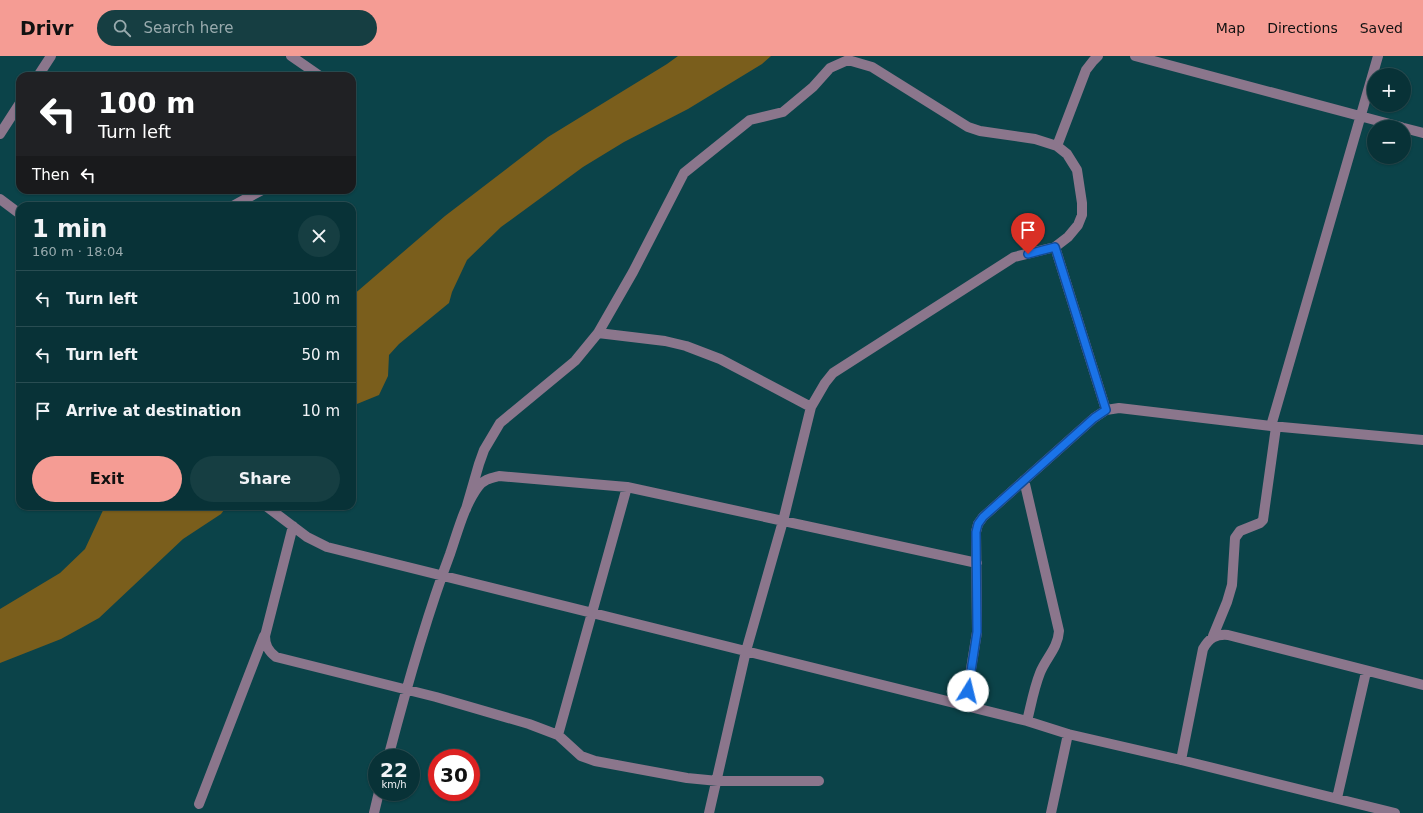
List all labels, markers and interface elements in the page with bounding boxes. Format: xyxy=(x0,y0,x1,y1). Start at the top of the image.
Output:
search box xyxy=(97,10,377,46)
text: Drivr xyxy=(20,17,73,39)
icon: search xyxy=(111,17,133,39)
text: Search here xyxy=(143,19,234,37)
text: Map xyxy=(1216,20,1245,36)
text: Directions xyxy=(1267,20,1338,36)
text: Saved xyxy=(1360,20,1403,36)
map controls xyxy=(1367,68,1411,164)
button: + xyxy=(1367,68,1411,112)
text: 100 m xyxy=(98,87,195,120)
icon: left xyxy=(32,88,84,140)
button: − xyxy=(1367,120,1411,164)
text: Turn left xyxy=(98,121,171,142)
icon: left xyxy=(77,164,99,186)
text: Then xyxy=(32,166,69,184)
pin xyxy=(1011,213,1045,254)
text: 1 min xyxy=(32,215,107,243)
button: close xyxy=(298,215,340,257)
icon: arrive xyxy=(1017,219,1039,241)
text: 160 m · 18:04 xyxy=(32,244,123,259)
icon: left xyxy=(32,288,54,310)
text: Turn left xyxy=(66,290,138,308)
text: 100 m xyxy=(292,290,340,308)
icon: left xyxy=(32,344,54,366)
text: Turn left xyxy=(66,346,138,364)
text: 50 m xyxy=(302,346,340,364)
icon: arrive xyxy=(32,400,54,422)
text: Arrive at destination xyxy=(66,402,241,420)
text: 10 m xyxy=(302,402,340,420)
button: Exit xyxy=(32,456,182,502)
button: Share xyxy=(190,456,340,502)
position arrow xyxy=(947,670,989,712)
speed limit sign: 30 xyxy=(428,749,480,801)
text: 22 xyxy=(380,758,408,782)
text: km/h xyxy=(381,779,407,790)

